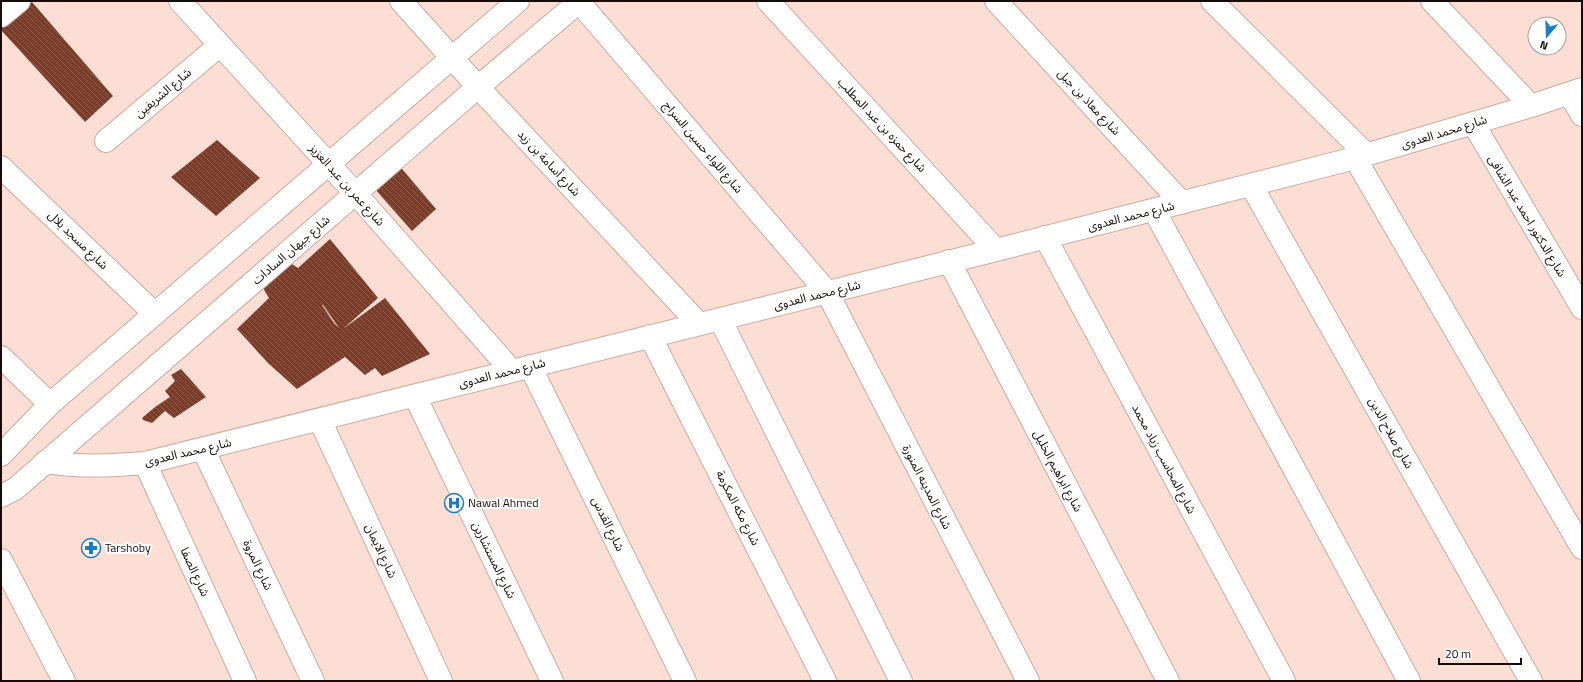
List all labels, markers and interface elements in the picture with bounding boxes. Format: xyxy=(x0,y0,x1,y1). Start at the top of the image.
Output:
north arrow xyxy=(1527,16,1567,56)
text: N xyxy=(1538,37,1550,54)
street label: شارع الشريفين xyxy=(130,63,195,122)
street label: شارع معاذ بن جبل xyxy=(1053,64,1125,139)
street label: شارع حمزه بن عبد المطلب xyxy=(833,73,932,176)
street label: شارع اللواء حسين السراج xyxy=(659,96,748,197)
street label: شارع محمد العدوى xyxy=(1399,109,1489,154)
street label: شارع أسامة بن زيد xyxy=(513,125,585,200)
street label: شارع عمر بن عبد العزيز xyxy=(304,138,390,230)
street label: شارع الدكتور احمد عبد الشافى xyxy=(1483,151,1571,280)
street label: شارع محمد العدوى xyxy=(1085,196,1176,236)
street label: شارع مسجد بلال xyxy=(44,206,113,274)
street label: شارع جيهان السادات xyxy=(247,210,334,289)
street label: شارع محمد العدوى xyxy=(771,275,862,315)
street label: شارع محمد العدوى xyxy=(456,353,547,393)
street label: شارع صلاح الدين xyxy=(1364,394,1419,472)
street label: شارع المحاسب زياد محمد xyxy=(1127,400,1201,517)
street label: شارع ابراهيم الخليل xyxy=(1029,426,1088,515)
street label: شارع محمد العدوى xyxy=(142,432,233,471)
street label: شارع المدينه المنورة xyxy=(898,441,957,533)
street label: شارع مكه المكرمة xyxy=(711,467,766,549)
hospital icon: Nawal Ahmed xyxy=(443,492,465,514)
place label: Nawal Ahmed xyxy=(468,493,539,512)
street label: شارع القدس xyxy=(587,493,630,554)
street label: شارع المستشارين xyxy=(468,518,521,602)
street label: شارع الايمان xyxy=(361,520,402,581)
street label: شارع المروة xyxy=(238,536,278,593)
pharmacy icon: Tarshoby xyxy=(80,537,102,559)
place label: Tarshoby xyxy=(105,538,151,557)
street label: شارع الصفا xyxy=(176,544,215,600)
scale bar xyxy=(1439,640,1521,666)
text: 20 m xyxy=(1445,644,1471,663)

